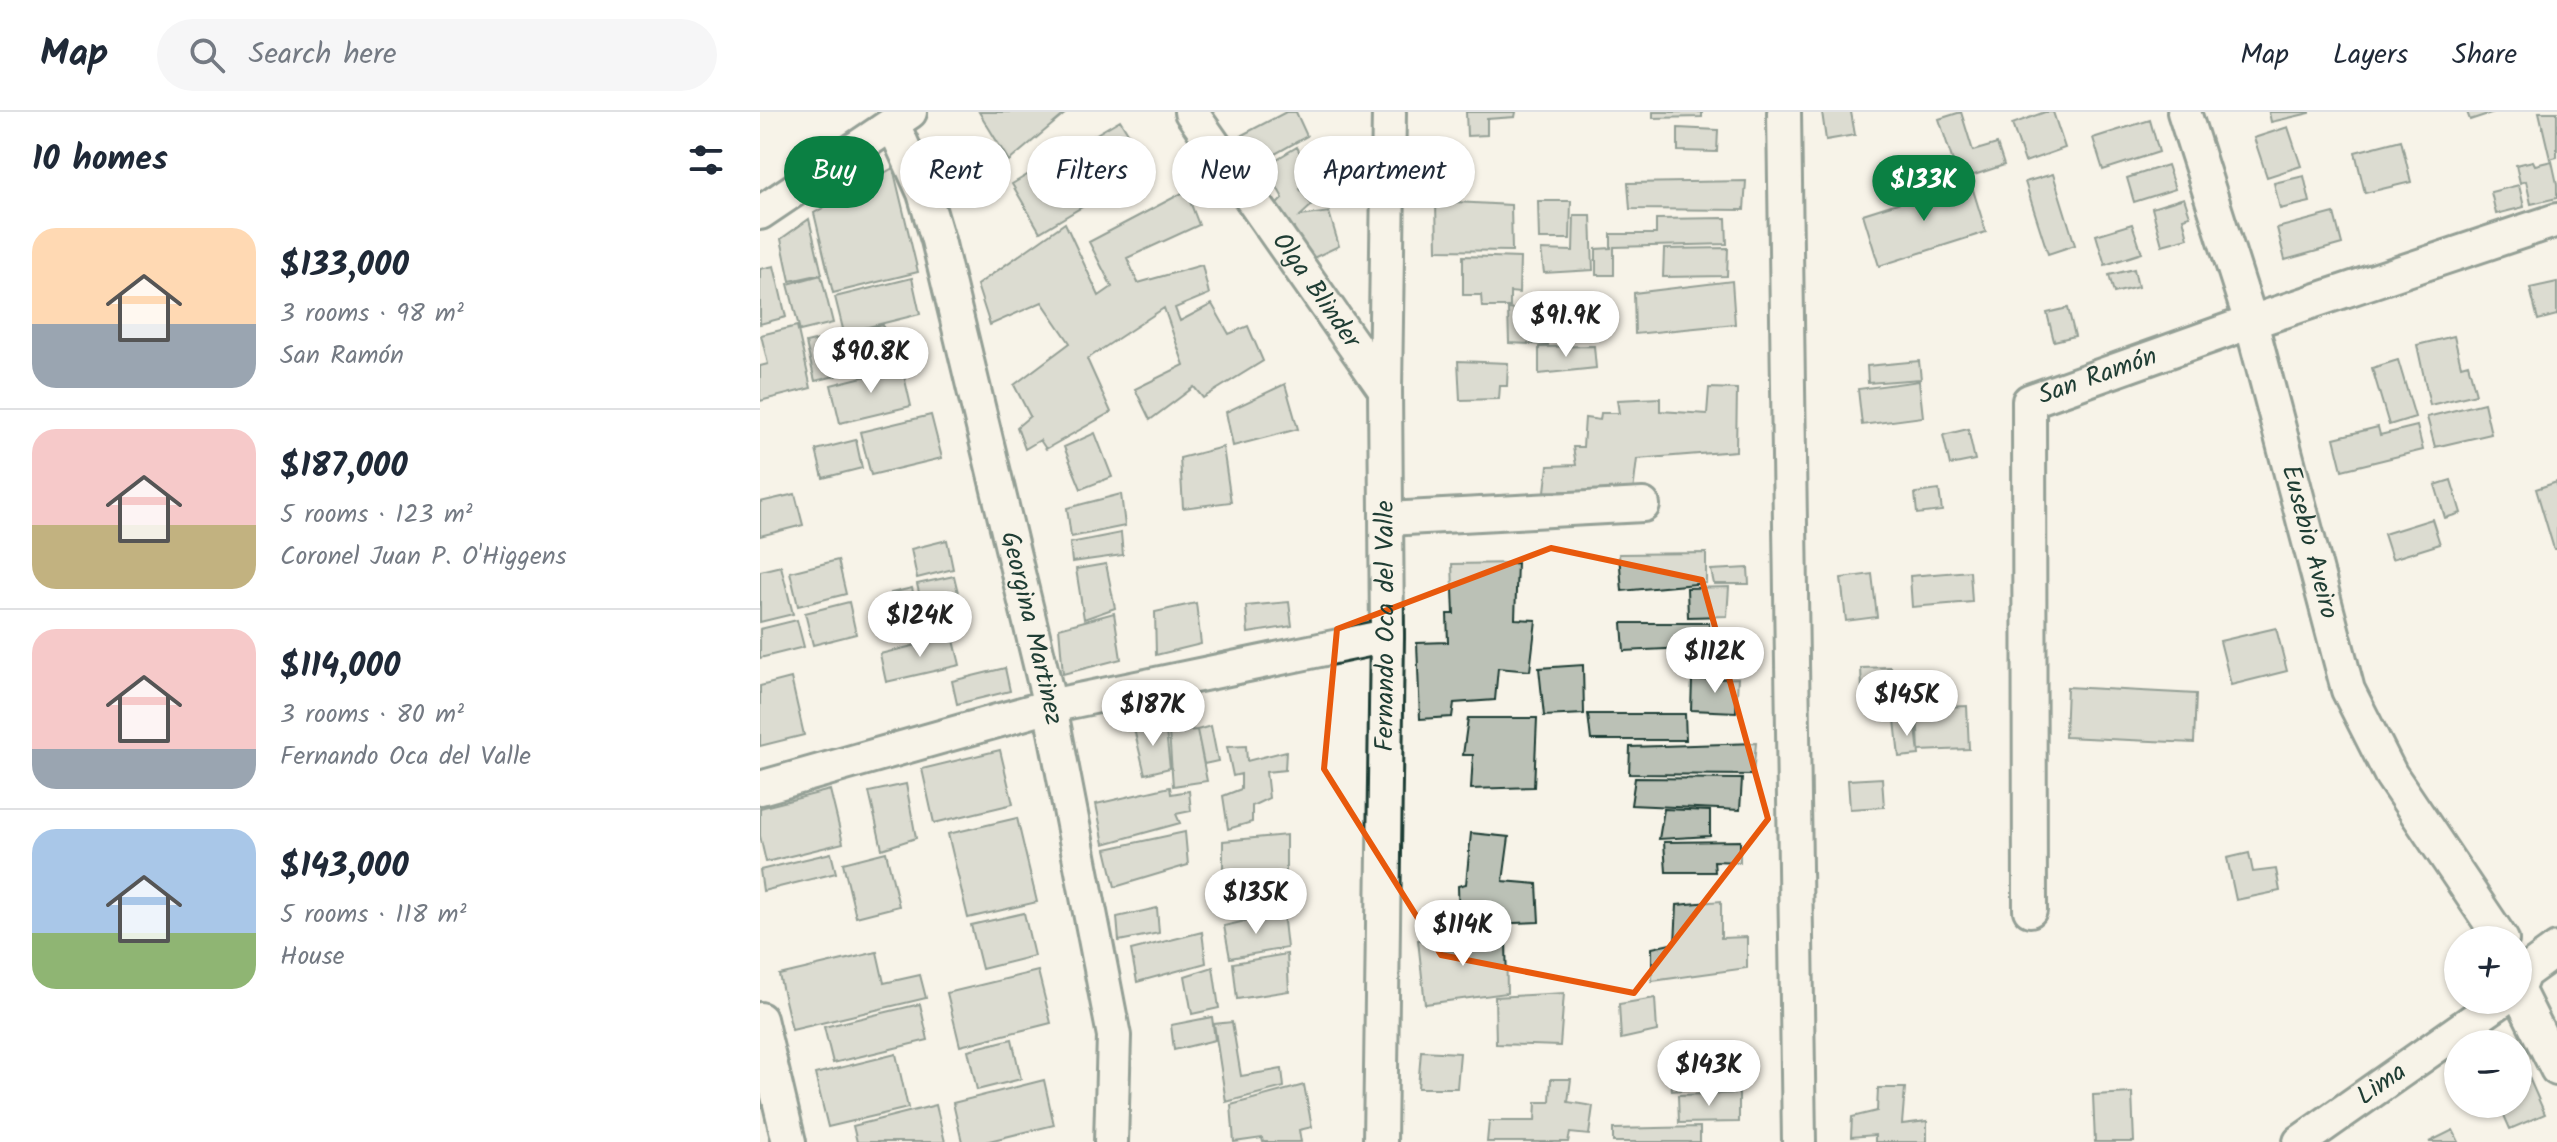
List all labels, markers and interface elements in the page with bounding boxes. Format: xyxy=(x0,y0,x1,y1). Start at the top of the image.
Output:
search box xyxy=(157,19,717,91)
text: Map xyxy=(40,25,109,85)
text: Search here xyxy=(249,31,396,79)
icon: search xyxy=(185,33,229,77)
text: Map xyxy=(2240,33,2289,78)
text: Layers xyxy=(2333,33,2408,78)
text: Share xyxy=(2452,33,2517,78)
text: 10 homes xyxy=(32,133,168,187)
chip: Buy xyxy=(784,136,884,208)
chip: Rent xyxy=(900,136,1011,208)
chip: Filters xyxy=(1027,136,1156,208)
chip: New xyxy=(1172,136,1278,208)
chip: Apartment xyxy=(1294,136,1475,208)
icon: filters xyxy=(684,138,728,182)
pin: $133K xyxy=(1868,155,1980,223)
text: $133K xyxy=(1890,160,1958,202)
street label: Olga Blinder xyxy=(1260,224,1372,359)
text: $133,000 xyxy=(280,239,409,293)
icon: home xyxy=(96,260,192,356)
pin: $91.9K xyxy=(1501,291,1631,359)
text: 3 rooms · 98 m² xyxy=(280,293,464,335)
text: $91.9K xyxy=(1530,296,1602,338)
pin: $90.8K xyxy=(806,327,936,395)
text: $90.8K xyxy=(831,332,911,374)
text: San Ramón xyxy=(280,335,404,377)
street label: San Ramón xyxy=(2032,336,2163,417)
text: $187,000 xyxy=(280,440,408,494)
street label: Eusebio Aveiro xyxy=(2269,460,2349,624)
icon: home xyxy=(96,461,192,557)
text: 5 rooms · 123 m² xyxy=(280,494,473,536)
street label: Fernando Oca del Valle xyxy=(1364,500,1408,752)
street label: Georgina Martinez xyxy=(988,527,1074,729)
text: Coronel Juan P. O'Higgens xyxy=(280,536,567,578)
pin: $124K xyxy=(864,591,976,659)
text: $124K xyxy=(886,596,954,638)
pin: $112K xyxy=(1659,627,1771,695)
text: $112K xyxy=(1684,632,1746,674)
text: $114,000 xyxy=(280,640,400,694)
icon: home xyxy=(96,661,192,757)
pin: $145K xyxy=(1851,670,1963,738)
text: $145K xyxy=(1874,675,1940,717)
pin: $187K xyxy=(1097,680,1209,748)
text: $187K xyxy=(1120,685,1186,727)
text: 3 rooms · 80 m² xyxy=(280,694,464,736)
text: Fernando Oca del Valle xyxy=(280,736,531,778)
text: $143,000 xyxy=(280,840,409,894)
icon: home xyxy=(96,861,192,957)
pin: $135K xyxy=(1200,868,1312,936)
text: $135K xyxy=(1223,873,1289,915)
text: 5 rooms · 118 m² xyxy=(280,894,466,936)
pin: $114K xyxy=(1407,900,1519,968)
text: $114K xyxy=(1433,905,1493,947)
map controls xyxy=(2444,926,2532,1118)
button: + xyxy=(2444,926,2532,1014)
text: House xyxy=(280,936,344,978)
button: − xyxy=(2444,1030,2532,1118)
pin: $143K xyxy=(1653,1040,1765,1108)
text: $143K xyxy=(1675,1045,1743,1087)
street label: Lima xyxy=(2348,1052,2416,1117)

